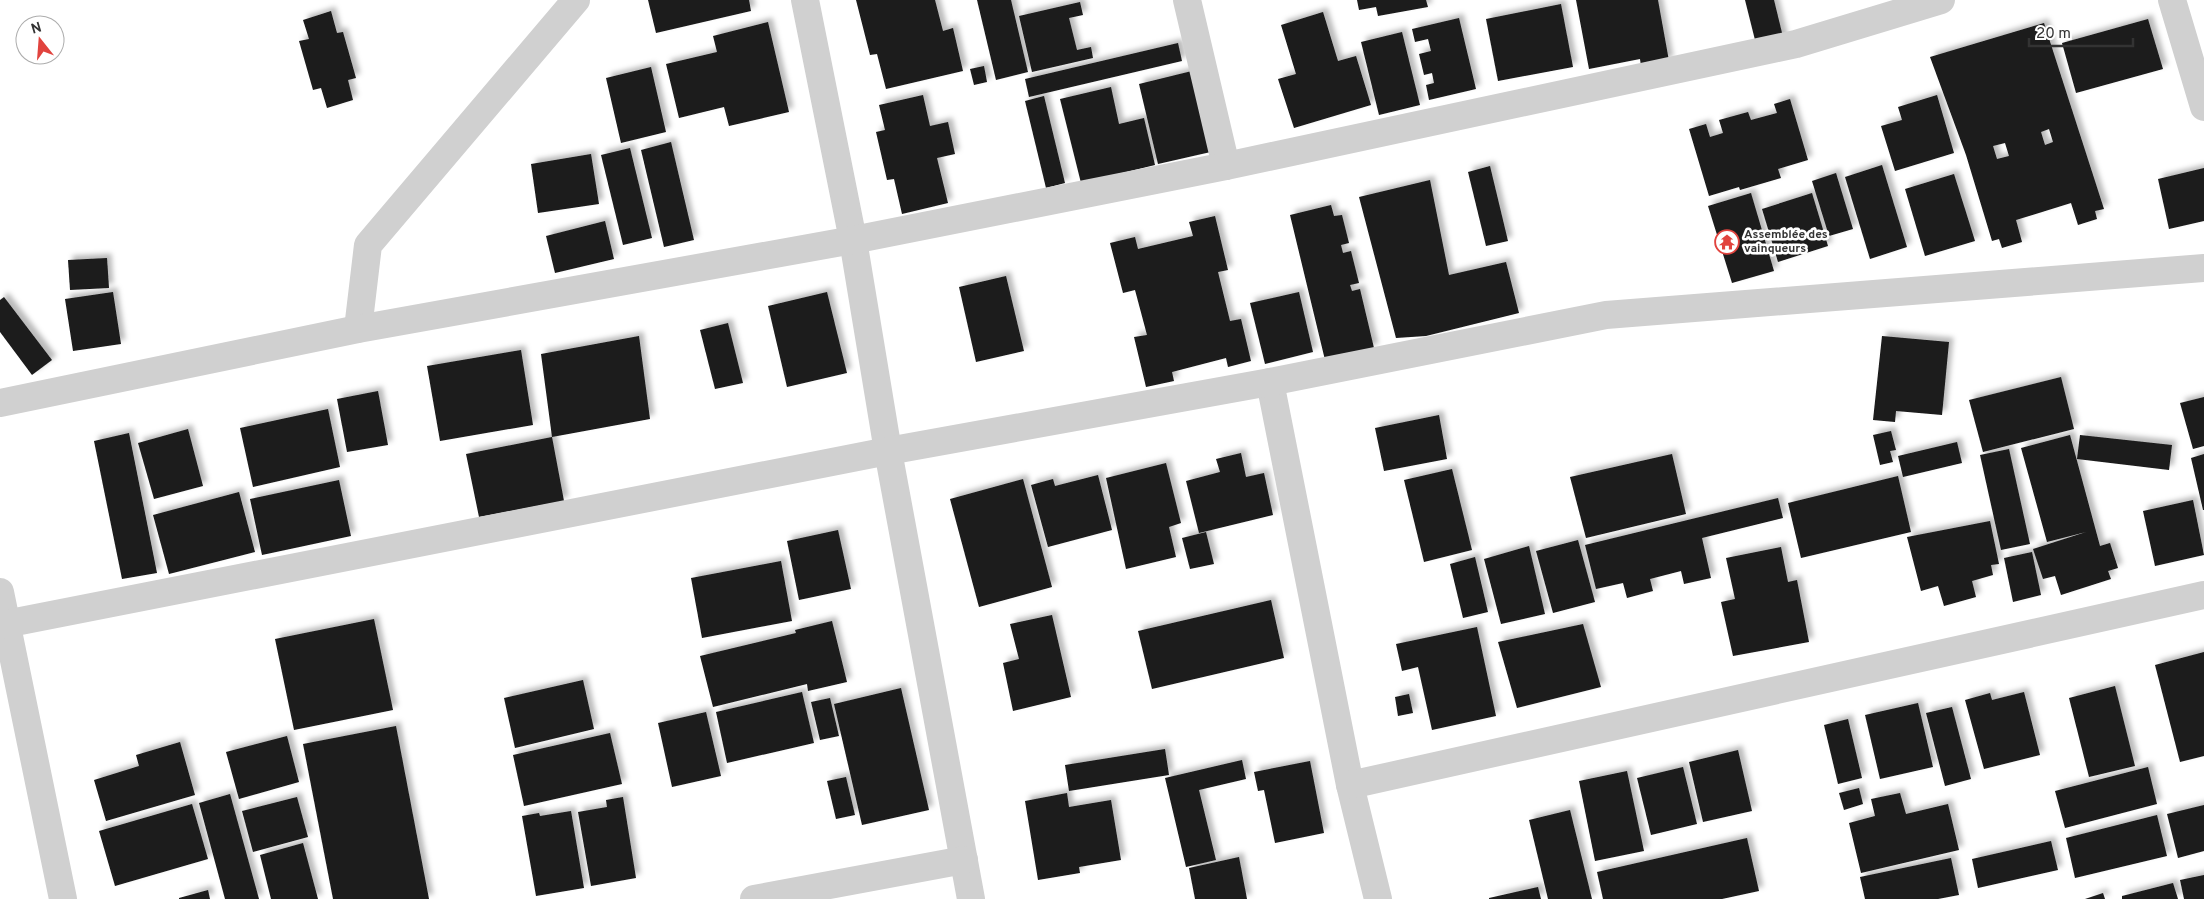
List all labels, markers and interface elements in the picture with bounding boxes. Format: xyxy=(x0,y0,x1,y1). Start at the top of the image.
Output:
north arrow xyxy=(15,15,65,65)
scale bar xyxy=(2029,15,2133,47)
text: N xyxy=(29,19,44,39)
text: 20 m xyxy=(2036,25,2071,44)
place label: Assemblée des vainqueurs xyxy=(1744,227,1828,257)
temple icon: Assemblée des vainqueurs xyxy=(1714,229,1740,255)

